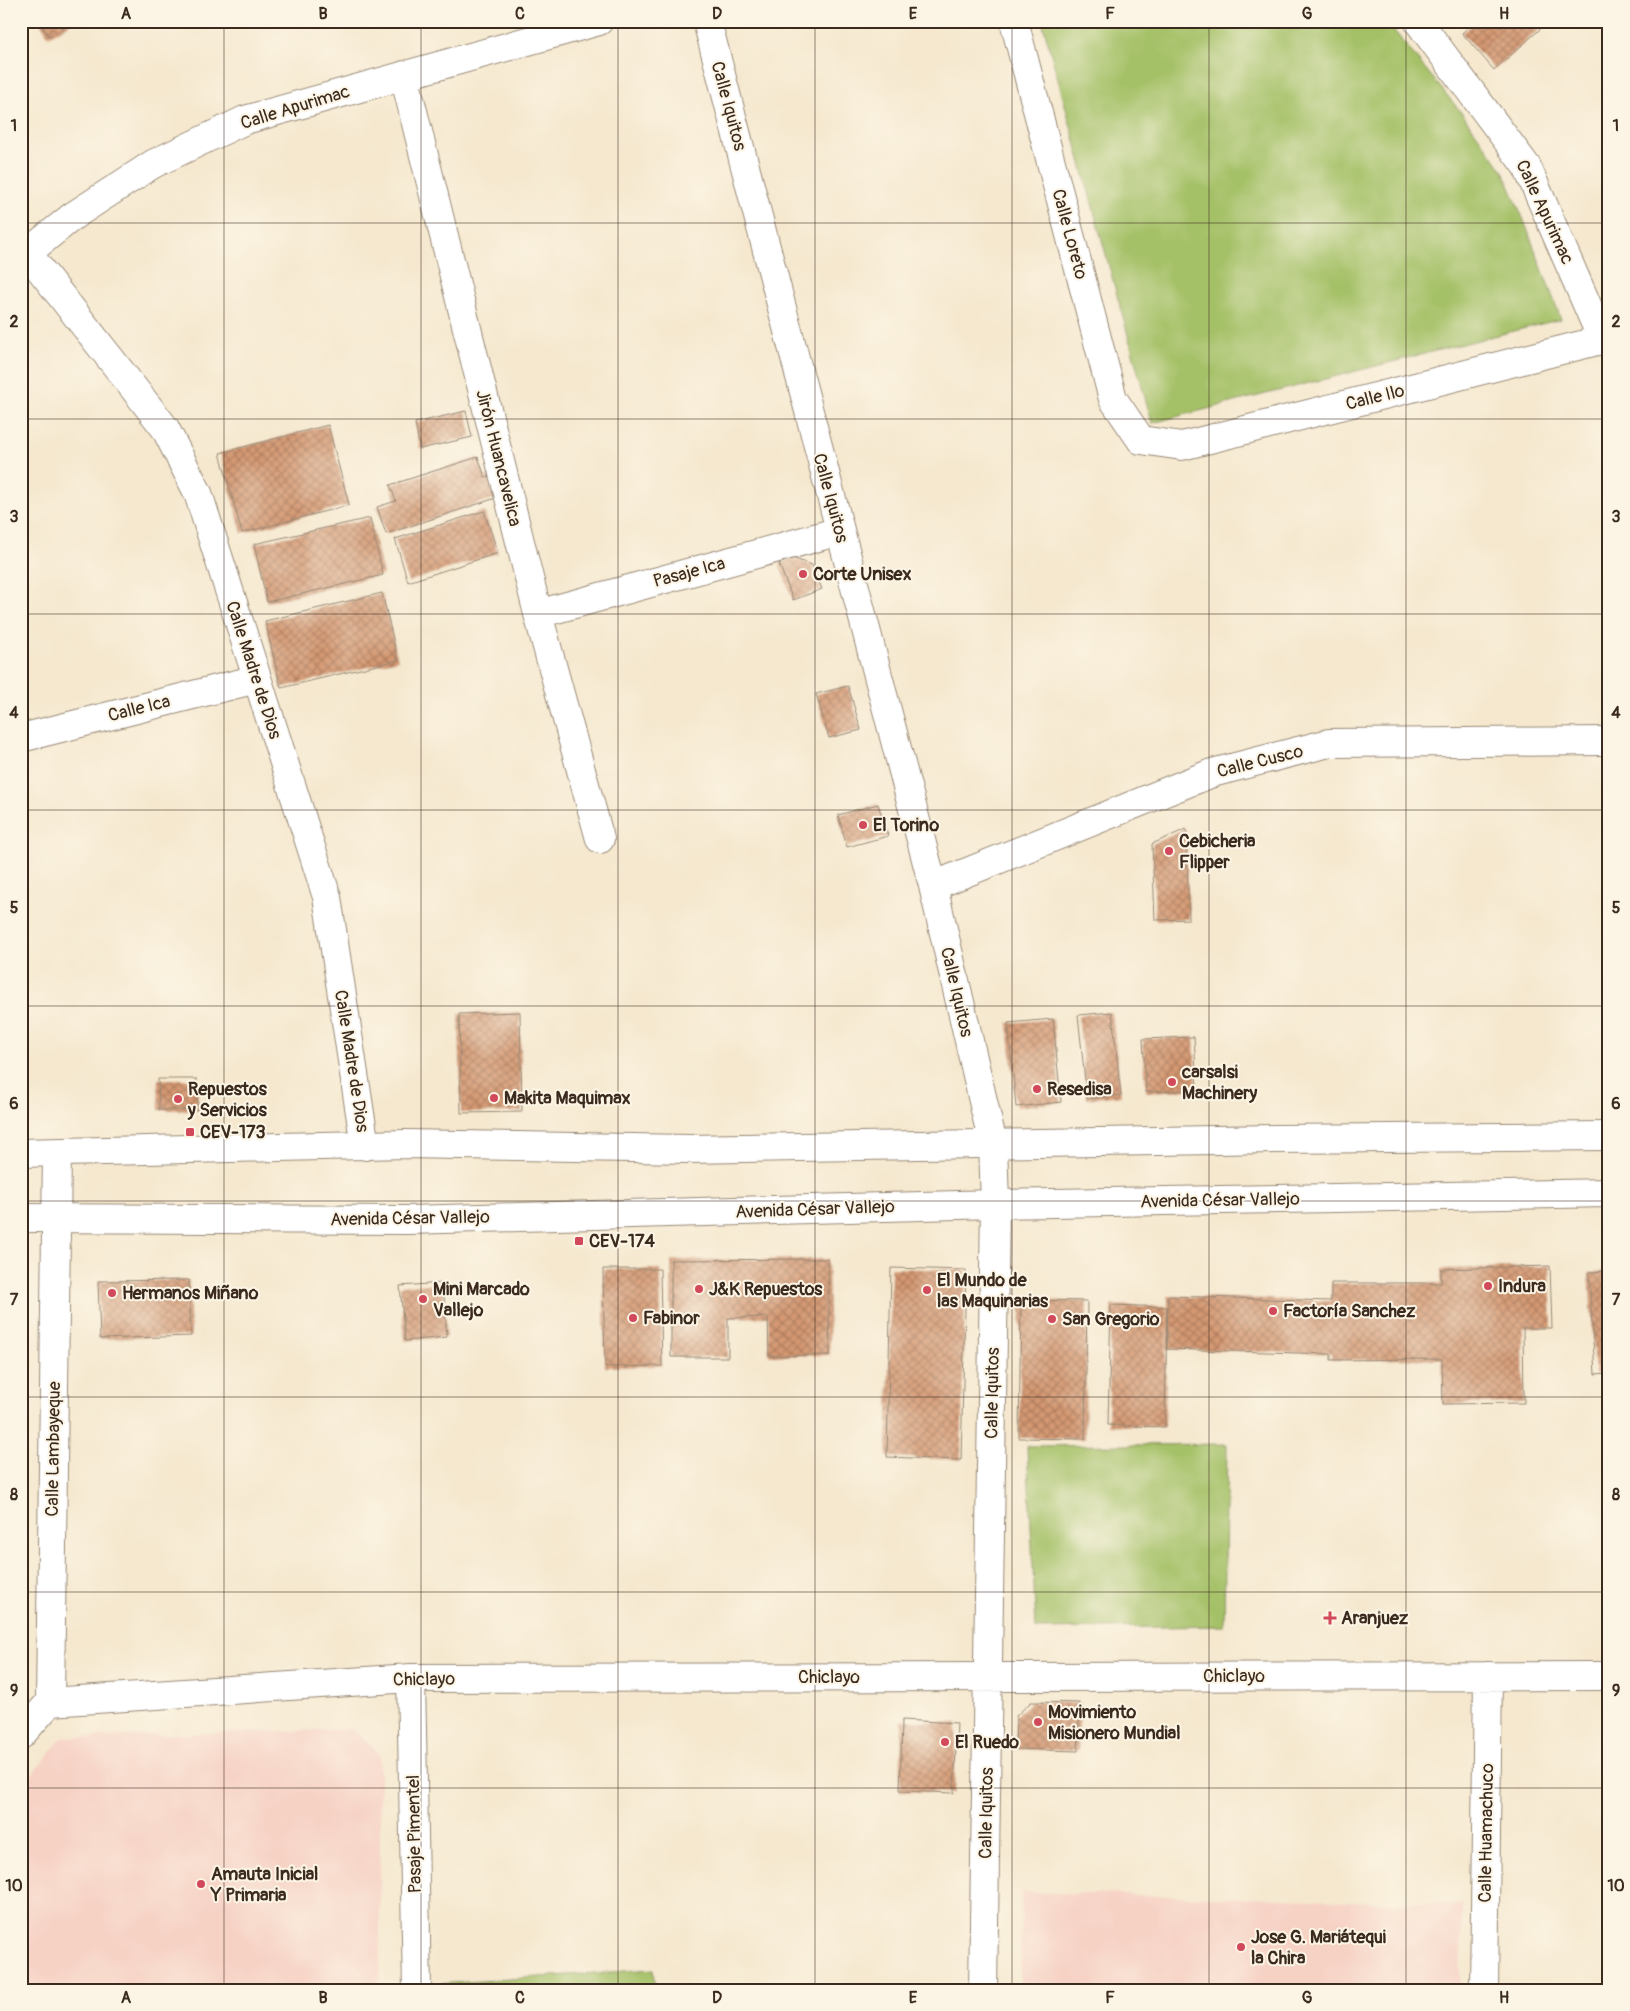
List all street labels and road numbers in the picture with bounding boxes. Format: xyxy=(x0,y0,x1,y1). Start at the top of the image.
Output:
street label: Calle Iquitos xyxy=(706,59,751,153)
street label: Calle Apurimac xyxy=(238,80,352,135)
street label: Calle Apurimac xyxy=(1510,156,1579,268)
street label: Calle Loreto xyxy=(1046,186,1093,282)
street label: Calle Ilo xyxy=(1343,379,1407,416)
street label: Jirón Huancavelica xyxy=(470,387,527,529)
street label: Calle Iquitos xyxy=(808,451,853,545)
street label: Pasaje Ica xyxy=(651,552,728,593)
street label: Calle Madre de Dios xyxy=(220,598,287,742)
street label: Calle Ica xyxy=(106,690,173,727)
street label: Calle Cusco xyxy=(1215,740,1306,783)
street label: Calle Iquitos xyxy=(935,945,978,1039)
street label: Calle Madre de Dios xyxy=(329,988,374,1134)
street label: Avenida César Vallejo xyxy=(1140,1188,1300,1213)
street label: Avenida César Vallejo xyxy=(735,1195,895,1224)
street label: Avenida César Vallejo xyxy=(330,1206,490,1231)
street label: Calle Iquitos xyxy=(980,1347,1005,1439)
street label: Calle Lambayeque xyxy=(41,1381,66,1517)
street label: Chiclayo xyxy=(1203,1665,1265,1688)
street label: Chiclayo xyxy=(798,1666,860,1689)
street label: Chiclayo xyxy=(393,1667,456,1692)
street label: Calle Huamachuco xyxy=(1474,1763,1499,1903)
street label: Calle Iquitos xyxy=(974,1767,999,1859)
street label: Pasaje Pimentel xyxy=(402,1775,427,1893)

